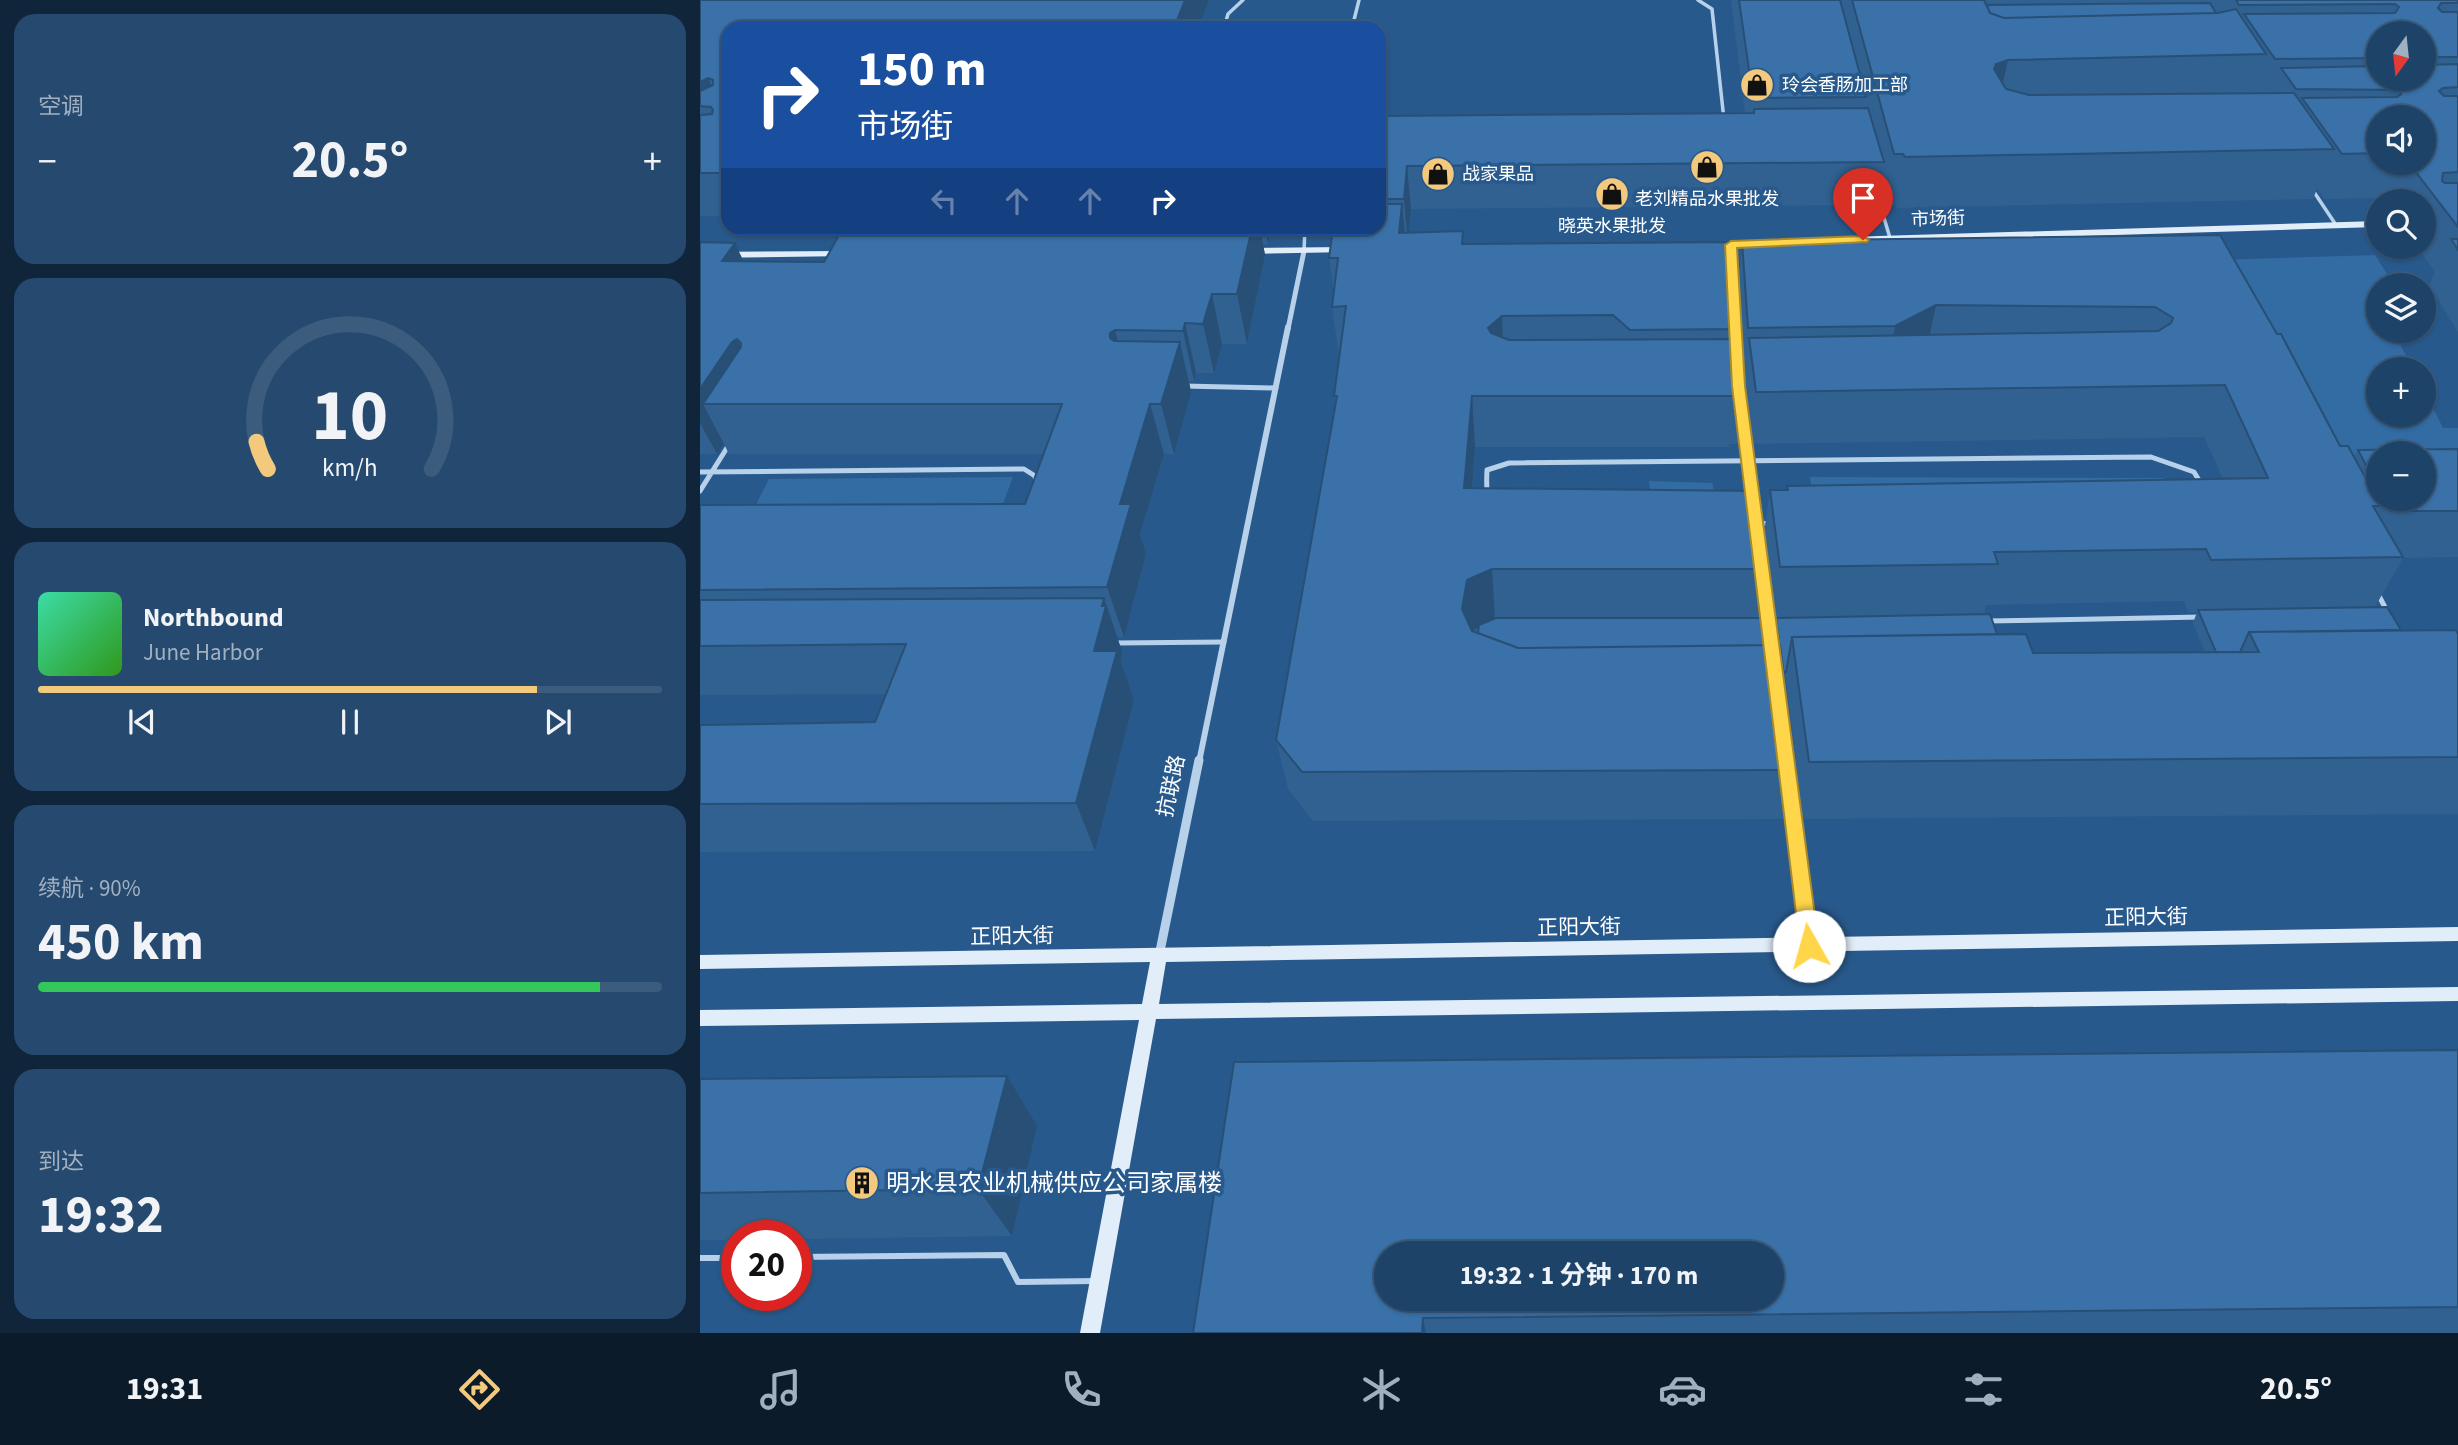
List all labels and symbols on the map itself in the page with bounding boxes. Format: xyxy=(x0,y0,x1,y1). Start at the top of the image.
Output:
north arrow xyxy=(2366,21,2436,91)
shop icon: 玲会香肠加工部 xyxy=(1738,66,1776,104)
place label: 玲会香肠加工部 xyxy=(1782,73,1908,98)
shop icon: 老刘精品水果批发 xyxy=(1688,148,1726,186)
shop icon: 战家果品 xyxy=(1419,155,1457,193)
place label: 战家果品 xyxy=(1462,162,1534,187)
pin xyxy=(1833,168,1893,240)
shop icon: 晓英水果批发 xyxy=(1593,175,1631,213)
place label: 老刘精品水果批发 xyxy=(1635,187,1779,212)
street label: 市场街 xyxy=(1911,206,1965,232)
place label: 晓英水果批发 xyxy=(1558,214,1666,239)
street label: 抗联路 xyxy=(1150,752,1192,820)
street label: 正阳大街 xyxy=(2104,901,2188,933)
position arrow xyxy=(1772,909,1846,983)
street label: 正阳大街 xyxy=(1537,911,1621,943)
street label: 正阳大街 xyxy=(970,920,1054,952)
building icon: 明水县农业机械供应公司家属楼 xyxy=(843,1164,881,1202)
place label: 明水县农业机械供应公司家属楼 xyxy=(886,1166,1222,1201)
speed limit sign: 20 xyxy=(721,1220,812,1311)

